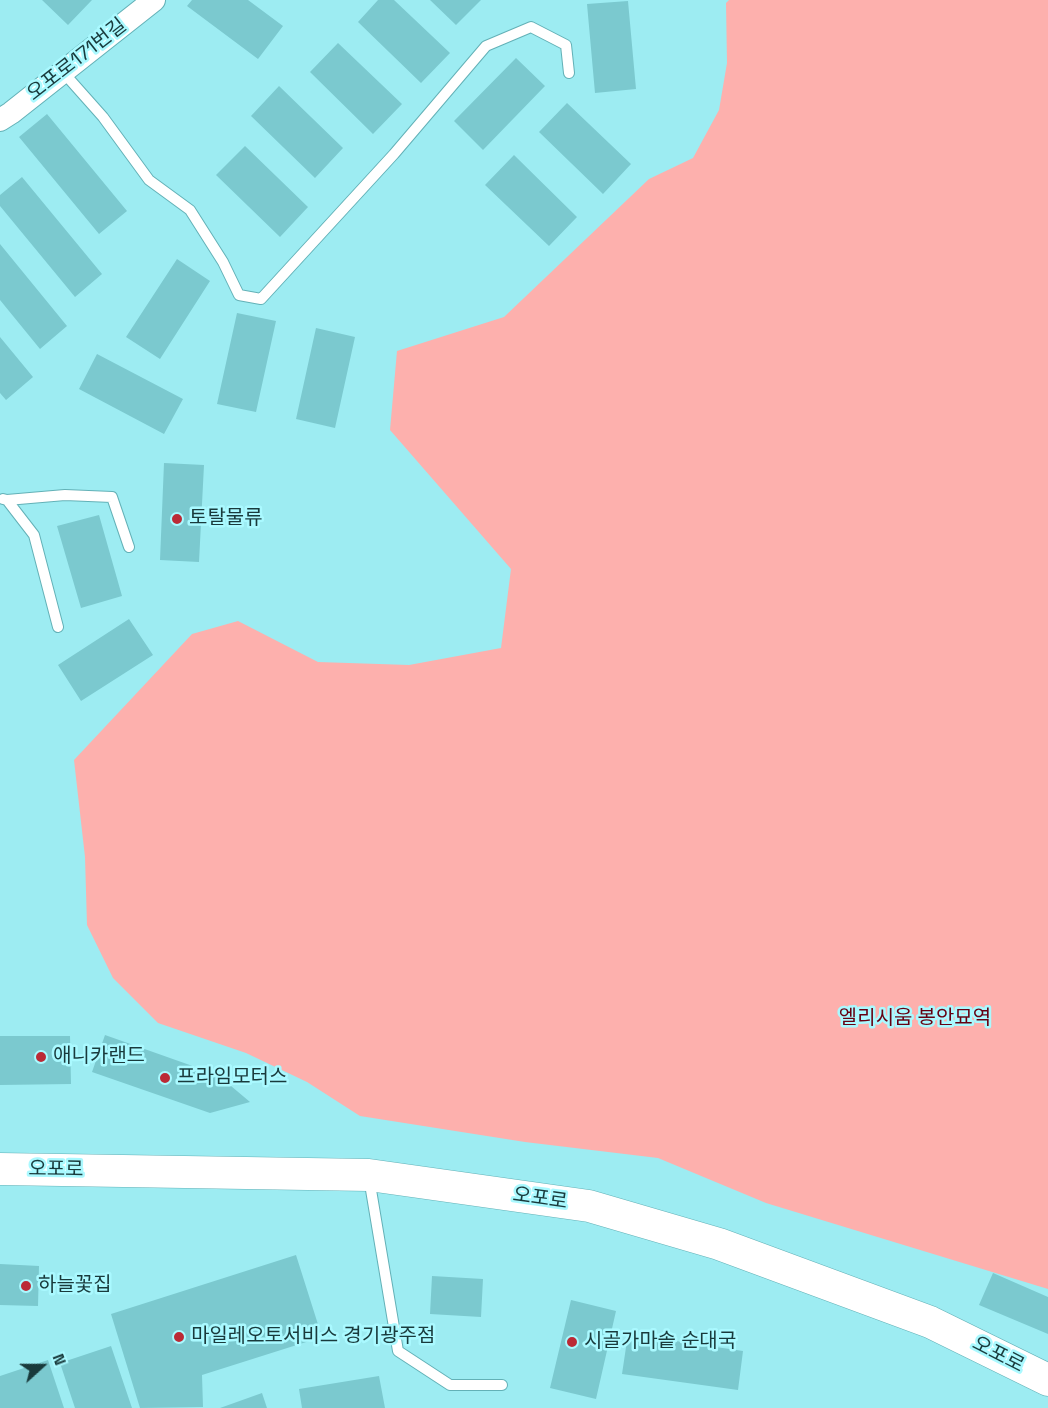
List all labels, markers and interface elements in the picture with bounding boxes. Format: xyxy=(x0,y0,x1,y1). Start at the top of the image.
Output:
street label: 오포로171번길 xyxy=(22,14,132,106)
place label: 토탈물류 xyxy=(189,507,263,531)
marker: 토탈물류 xyxy=(170,512,184,526)
park label: 엘리시움 봉안묘역 xyxy=(839,1007,991,1031)
place label: 애니카랜드 xyxy=(53,1045,145,1069)
marker: 애니카랜드 xyxy=(34,1050,48,1064)
place label: 프라임모터스 xyxy=(177,1066,287,1090)
marker: 프라임모터스 xyxy=(158,1071,172,1085)
street label: 오포로 xyxy=(28,1158,84,1182)
street label: 오포로 xyxy=(511,1183,569,1215)
place label: 하늘꽃집 xyxy=(38,1274,112,1298)
marker: 하늘꽃집 xyxy=(19,1279,33,1293)
place label: 마일레오토서비스 경기광주점 xyxy=(191,1325,435,1349)
marker: 마일레오토서비스 경기광주점 xyxy=(172,1330,186,1344)
place label: 시골가마솥 순대국 xyxy=(584,1330,736,1354)
street label: 오포로 xyxy=(968,1332,1028,1378)
marker: 시골가마솥 순대국 xyxy=(565,1335,579,1349)
north arrow xyxy=(12,1336,72,1396)
text: N xyxy=(48,1351,71,1368)

